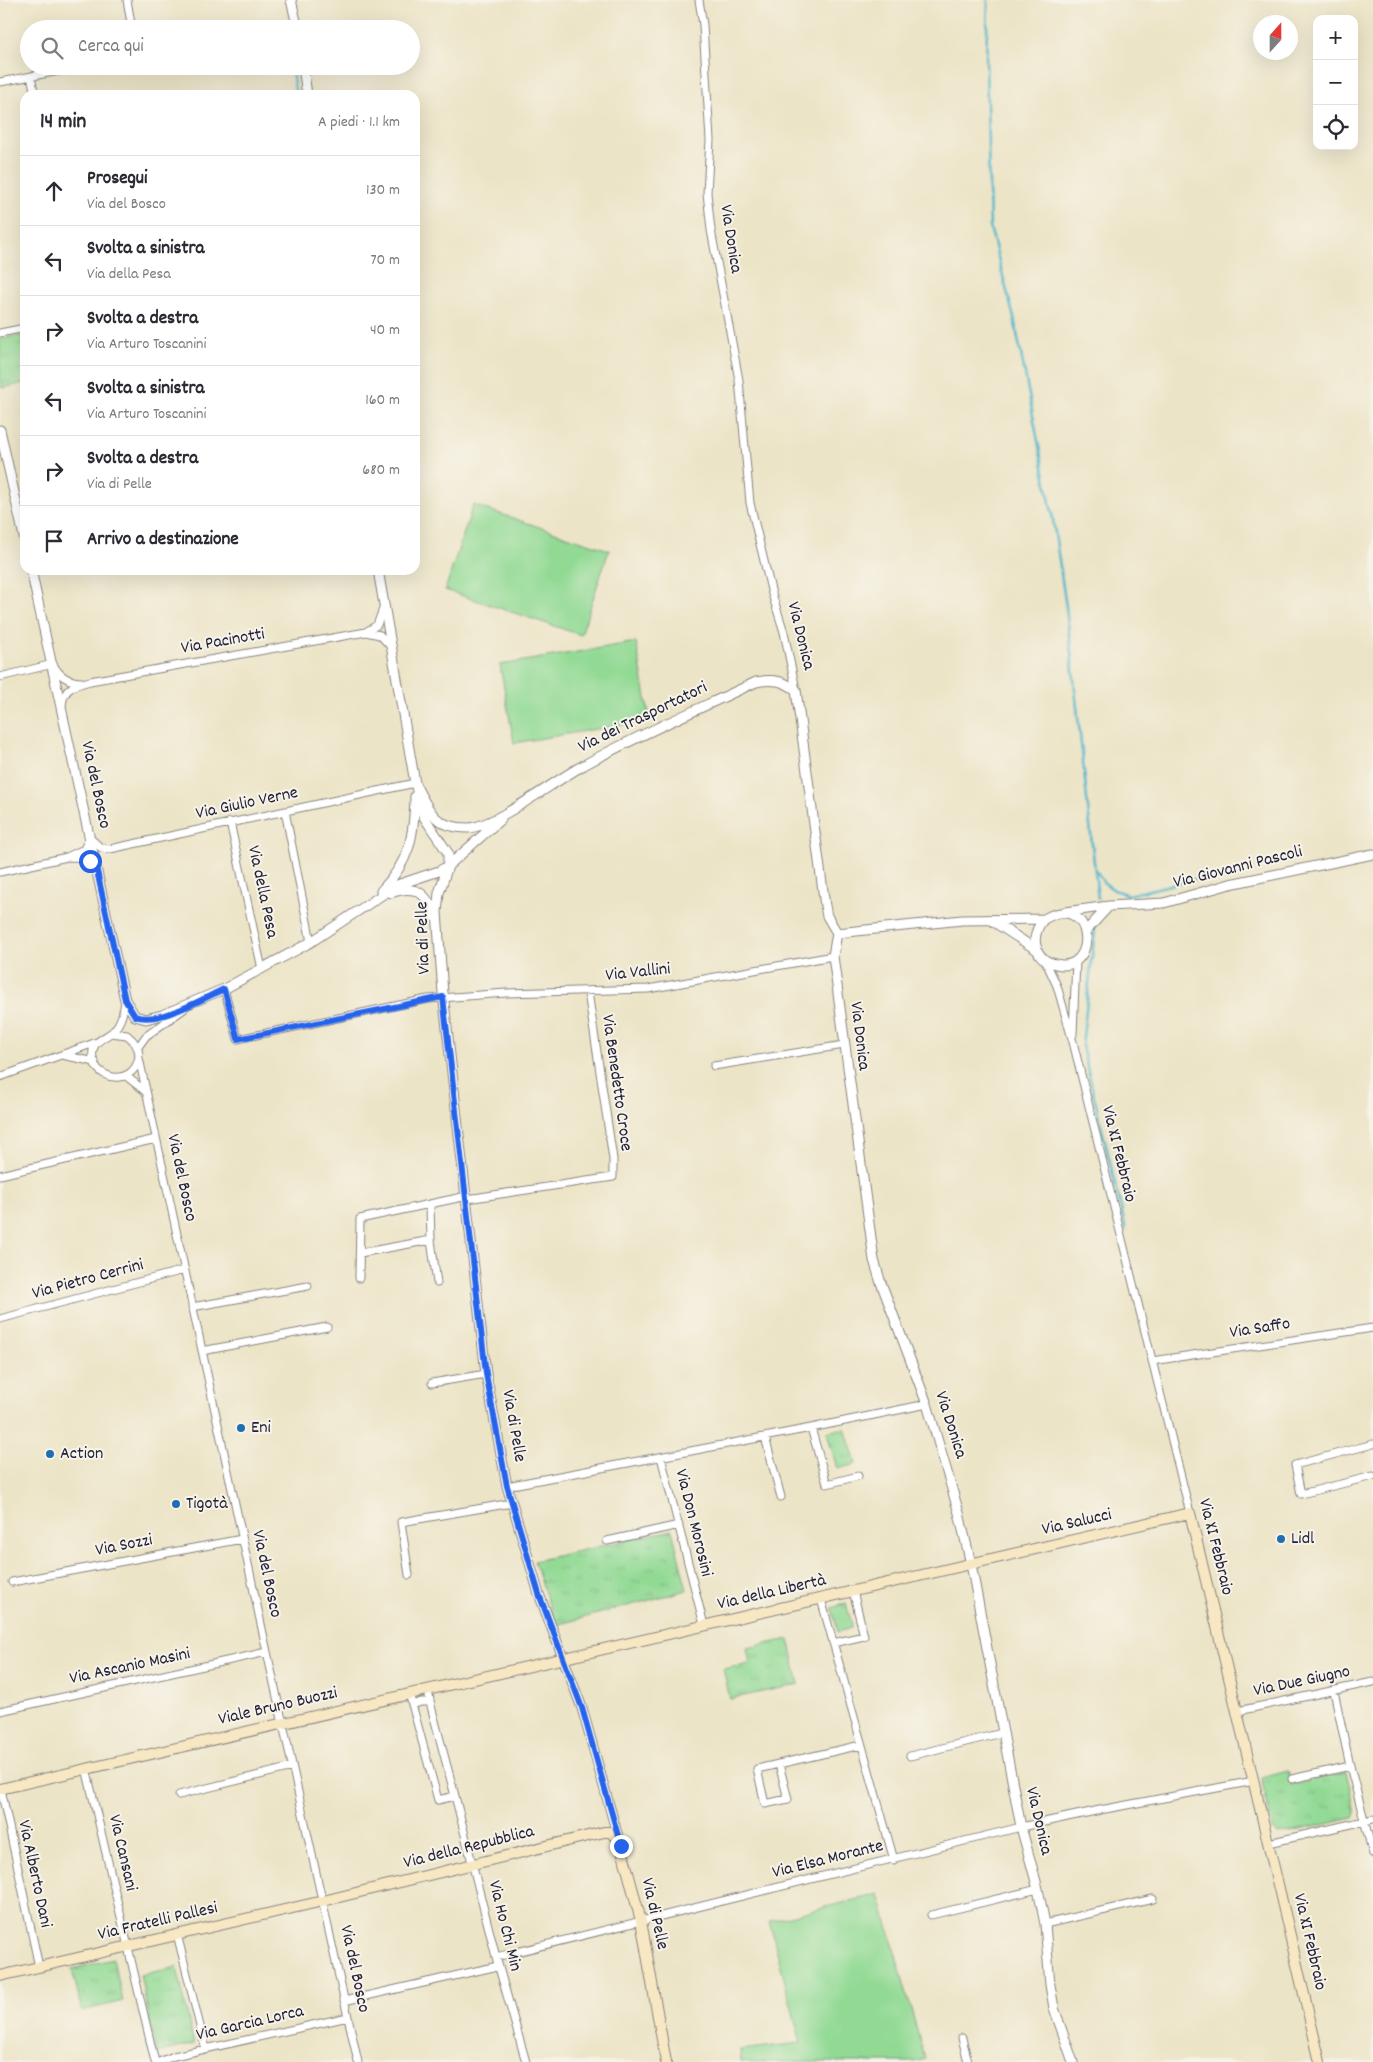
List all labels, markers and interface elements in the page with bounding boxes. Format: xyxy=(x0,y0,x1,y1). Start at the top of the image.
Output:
north arrow xyxy=(1253,15,1298,60)
map controls xyxy=(1313,15,1358,150)
button: + xyxy=(1313,15,1358,60)
search box xyxy=(20,20,420,75)
icon: search xyxy=(38,34,66,62)
text: Cerca qui xyxy=(78,34,144,61)
button: − xyxy=(1313,60,1358,105)
button: locate xyxy=(1313,105,1358,150)
text: 14 min xyxy=(40,108,86,138)
text: A piedi · 1.1 km xyxy=(318,111,400,134)
text: Prosegui xyxy=(87,166,147,193)
icon: ahead xyxy=(40,177,68,205)
text: 130 m xyxy=(366,179,400,202)
text: Via del Bosco xyxy=(87,193,166,216)
street label: Via Donica xyxy=(712,203,748,276)
text: Svolta a sinistra xyxy=(87,236,205,263)
icon: left xyxy=(40,247,68,275)
text: 70 m xyxy=(370,249,400,272)
text: Via della Pesa xyxy=(87,263,171,286)
text: Svolta a destra xyxy=(87,306,198,333)
icon: right xyxy=(40,317,68,345)
text: 40 m xyxy=(370,319,400,342)
text: Via Arturo Toscanini xyxy=(87,333,206,356)
text: Svolta a sinistra xyxy=(87,376,205,403)
icon: left xyxy=(40,387,68,415)
text: 160 m xyxy=(365,389,400,412)
text: Via Arturo Toscanini xyxy=(87,403,206,426)
text: Svolta a destra xyxy=(87,446,198,473)
icon: right xyxy=(40,457,68,485)
text: 680 m xyxy=(362,459,400,482)
text: Via di Pelle xyxy=(87,473,152,496)
icon: arrive xyxy=(40,527,68,555)
text: Arrivo a destinazione xyxy=(87,527,239,554)
street label: Via Donica xyxy=(780,599,821,673)
street label: Via Pacinotti xyxy=(179,622,267,662)
street label: Via dei Trasportatori xyxy=(574,676,712,760)
street label: Via del Bosco xyxy=(74,739,116,831)
street label: Via Giulio Verne xyxy=(194,781,300,827)
street label: Via Giovanni Pascoli xyxy=(1171,840,1305,896)
street label: Via della Pesa xyxy=(240,843,284,941)
route start xyxy=(79,850,102,873)
street label: Via di Pelle xyxy=(410,901,438,975)
street label: Via Vallini xyxy=(604,957,672,989)
street label: Via Donica xyxy=(842,1000,876,1072)
street label: Via Benedetto Croce xyxy=(594,1013,638,1153)
street label: Via XI Febbraio xyxy=(1094,1103,1142,1205)
street label: Via del Bosco xyxy=(160,1132,202,1224)
street label: Via Pietro Cerrini xyxy=(29,1253,147,1307)
street label: Via Saffo xyxy=(1228,1312,1292,1346)
street label: Via di Pelle xyxy=(494,1388,532,1464)
street label: Via Donica xyxy=(927,1388,973,1462)
place label: Eni xyxy=(251,1416,271,1441)
marker: Eni xyxy=(235,1422,247,1434)
place label: Action xyxy=(60,1442,103,1467)
marker: Action xyxy=(44,1448,56,1460)
street label: Via Don Morosini xyxy=(668,1467,718,1579)
place label: Tigotà xyxy=(186,1492,228,1517)
street label: Via XI Febbraio xyxy=(1191,1496,1239,1598)
marker: Tigotà xyxy=(170,1498,182,1510)
street label: Via Salucci xyxy=(1040,1503,1114,1543)
place label: Lidl xyxy=(1291,1527,1315,1552)
street label: Via Sozzi xyxy=(93,1528,155,1564)
street label: Via del Bosco xyxy=(245,1528,287,1620)
marker: Lidl xyxy=(1275,1533,1287,1545)
street label: Via della Libertà xyxy=(715,1568,829,1618)
street label: Via Ascanio Masini xyxy=(67,1642,193,1692)
street label: Via Due Giugno xyxy=(1251,1660,1353,1704)
street label: Viale Bruno Buozzi xyxy=(216,1681,340,1733)
street label: Via Donica xyxy=(1018,1785,1058,1858)
street label: Via Cansani xyxy=(101,1812,143,1894)
street label: Via Alberto Dani xyxy=(10,1818,58,1930)
street label: Via della Repubblica xyxy=(401,1820,537,1876)
street label: Via Elsa Morante xyxy=(770,1834,886,1886)
route end xyxy=(610,1835,633,1858)
street label: Via di Pelle xyxy=(634,1876,674,1952)
street label: Via Ho Chi Min xyxy=(481,1878,527,1974)
street label: Via XI Febbraio xyxy=(1286,1891,1332,1993)
street label: Via Fratelli Pallesi xyxy=(96,1896,220,1948)
street label: Via del Bosco xyxy=(333,1923,375,2015)
street label: Via Garcia Lorca xyxy=(194,1999,307,2049)

